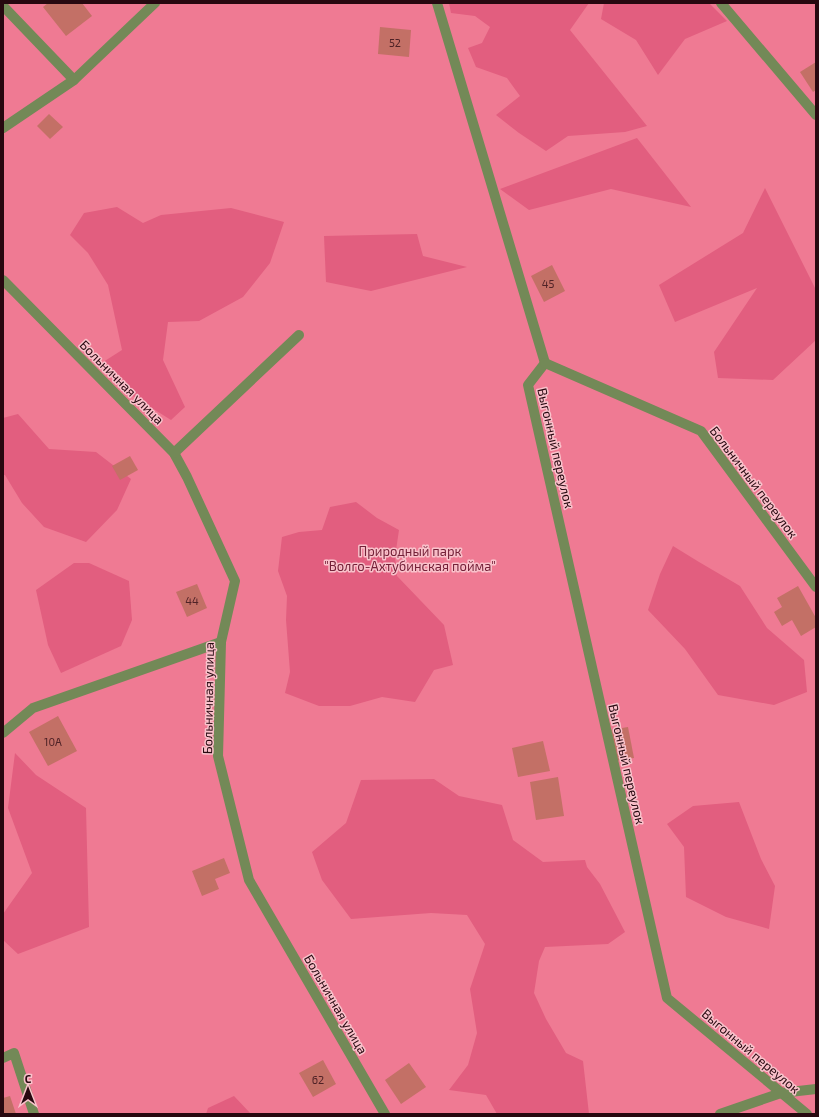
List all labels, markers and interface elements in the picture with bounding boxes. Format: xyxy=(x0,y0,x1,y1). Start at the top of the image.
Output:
house number: 52 xyxy=(389,36,401,49)
house number: 45 xyxy=(542,277,554,290)
street label: Больничная улица xyxy=(77,337,167,427)
street label: Выгонный переулок xyxy=(534,386,578,510)
street label: Больничный переулок xyxy=(707,423,801,541)
park label: Природный парк "Волго-Ахтубинская пойма" xyxy=(324,543,496,574)
house number: 44 xyxy=(185,594,199,607)
street label: Больничная улица xyxy=(199,642,217,754)
street label: Выгонный переулок xyxy=(605,702,649,826)
house number: 10А xyxy=(44,735,62,748)
street label: Больничная улица xyxy=(301,951,371,1057)
street label: Выгонный переулок xyxy=(699,1005,803,1097)
north arrow xyxy=(8,1069,48,1109)
text: С xyxy=(25,1072,32,1085)
house number: 62 xyxy=(312,1073,324,1086)

